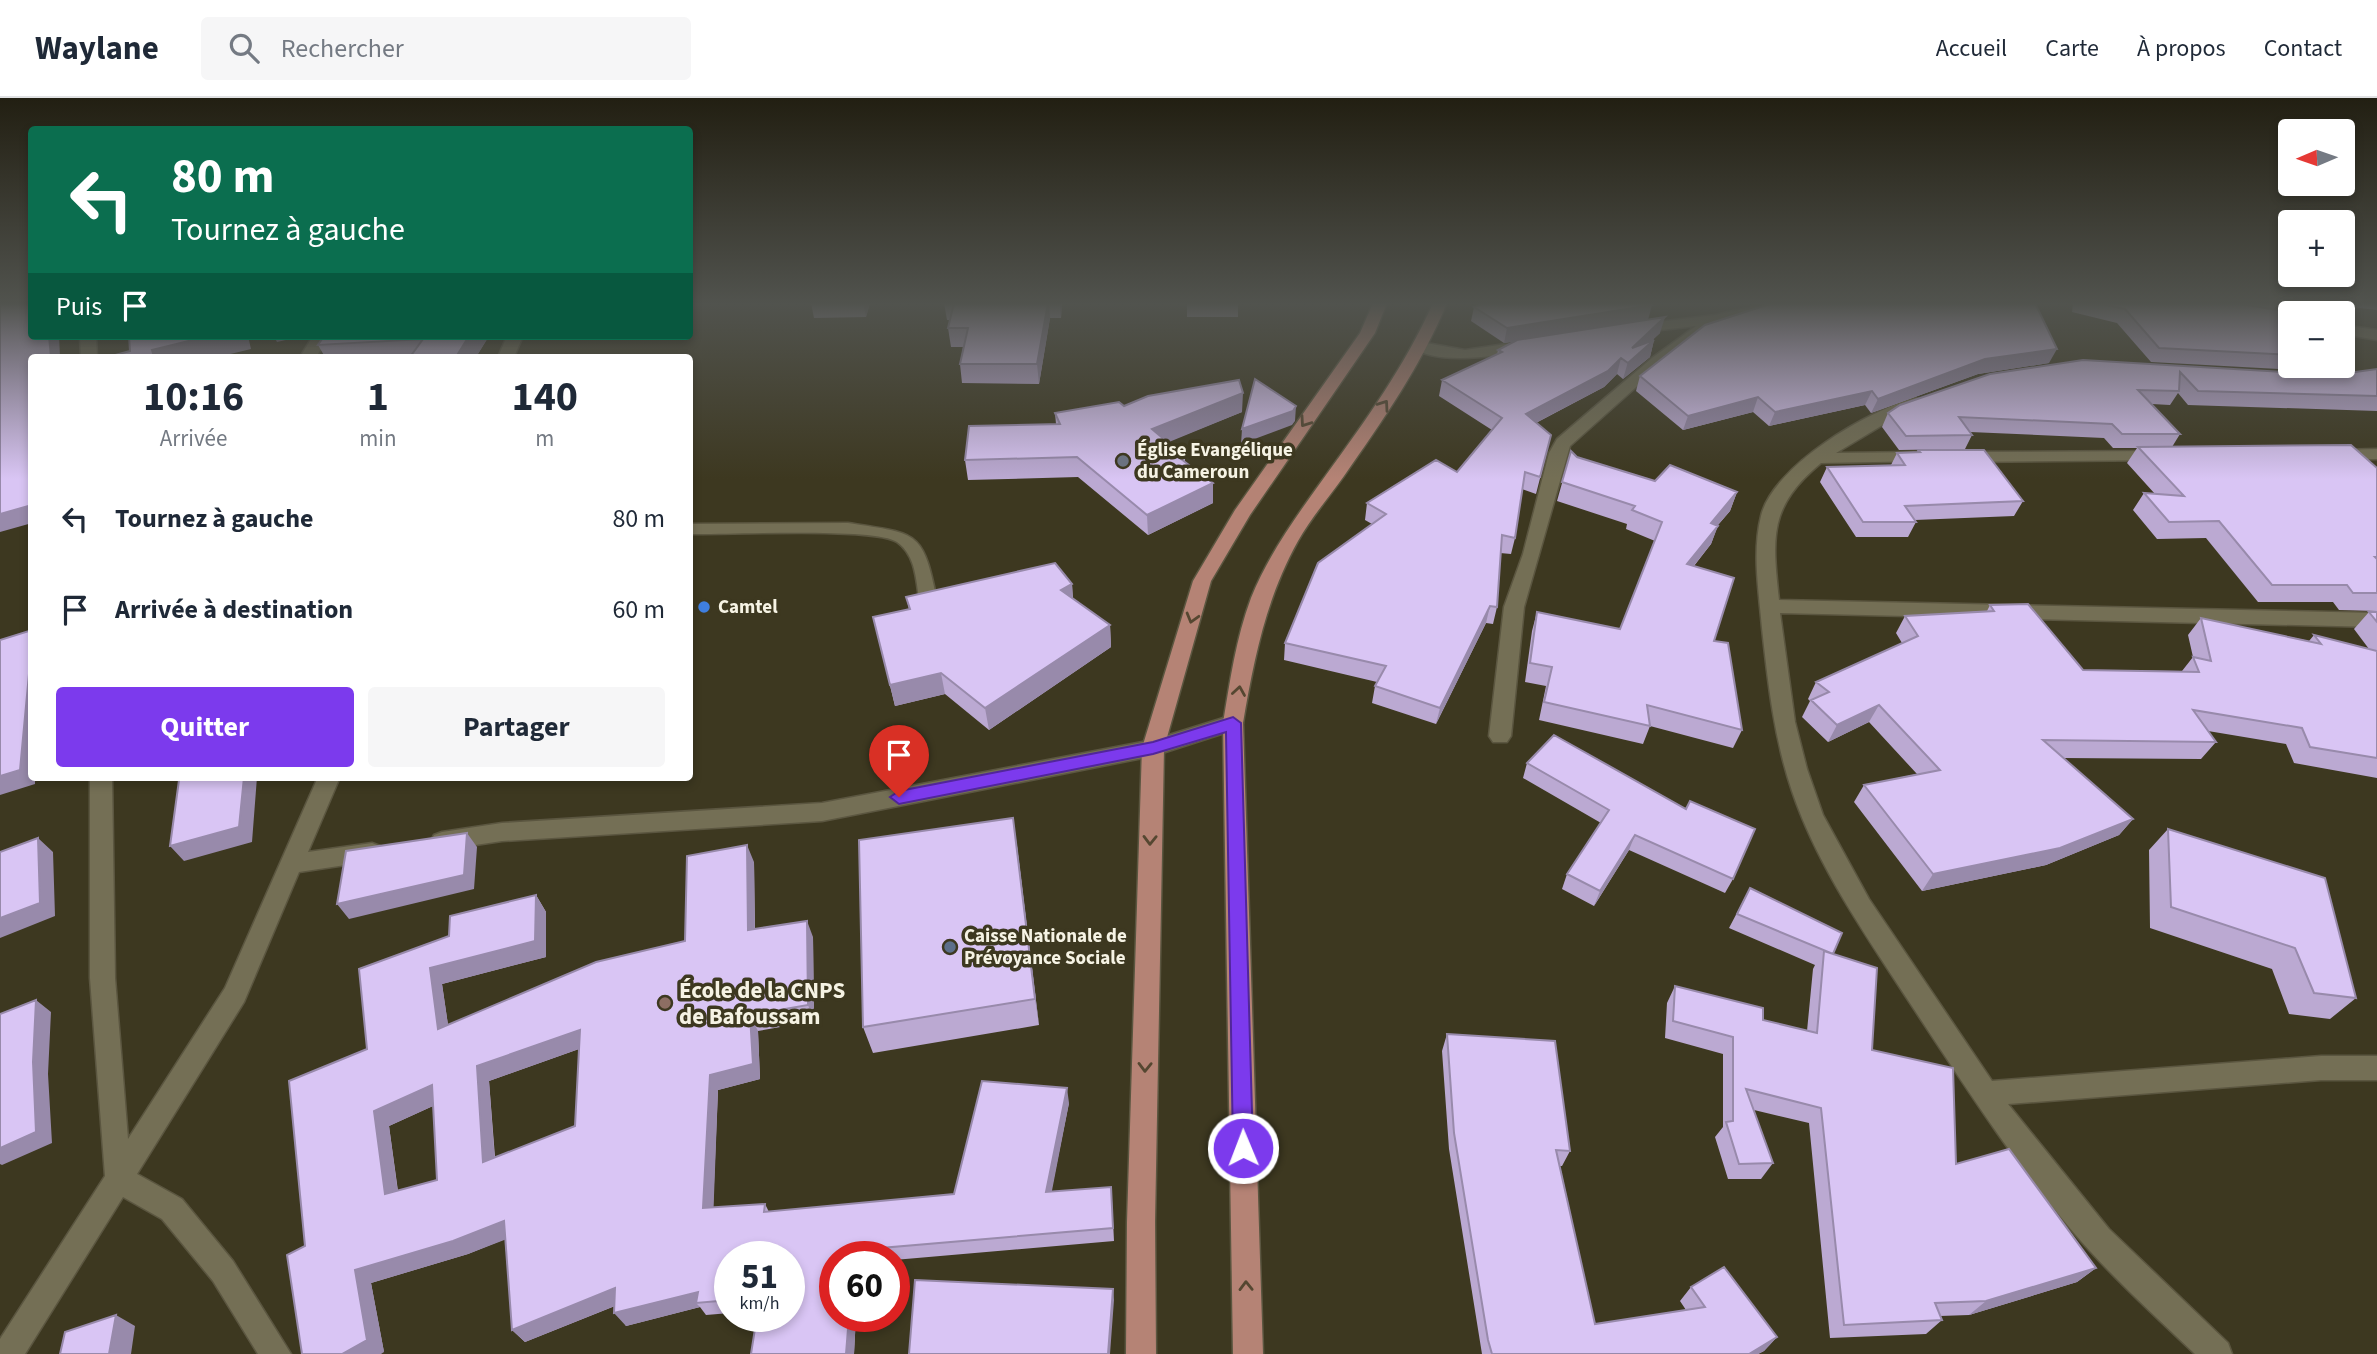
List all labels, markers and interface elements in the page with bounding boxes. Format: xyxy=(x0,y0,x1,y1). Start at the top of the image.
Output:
search box xyxy=(201,17,691,80)
text: Waylane xyxy=(35,25,159,72)
icon: search xyxy=(225,29,263,67)
text: Rechercher xyxy=(281,30,404,67)
text: Accueil xyxy=(1936,31,2007,66)
text: Carte xyxy=(2045,31,2099,66)
text: À propos xyxy=(2137,31,2226,66)
text: Contact xyxy=(2264,31,2342,66)
north arrow xyxy=(2278,119,2356,196)
map controls xyxy=(2278,119,2355,378)
text: 80 m xyxy=(171,142,275,212)
icon: left xyxy=(56,154,147,245)
text: Tournez à gauche xyxy=(171,207,405,253)
button: + xyxy=(2278,210,2355,287)
icon: arrive xyxy=(116,287,154,325)
text: Puis xyxy=(56,288,102,325)
button: − xyxy=(2278,301,2355,378)
text: 10:16 xyxy=(143,367,244,427)
text: 1 xyxy=(367,367,389,427)
text: 140 xyxy=(511,367,578,427)
one-way arrow xyxy=(1376,400,1389,413)
one-way arrow xyxy=(1300,415,1313,428)
text: Arrivée xyxy=(160,422,227,455)
text: min xyxy=(359,422,397,455)
text: m xyxy=(535,422,554,455)
place label: Église Evangélique du Cameroun xyxy=(1137,437,1293,486)
marker: Église Evangélique du Cameroun xyxy=(1115,453,1131,469)
icon: left xyxy=(56,500,94,538)
text: Tournez à gauche xyxy=(115,500,314,537)
text: 80 m xyxy=(612,500,665,537)
icon: arrive xyxy=(56,591,94,629)
text: Arrivée à destination xyxy=(115,591,353,628)
text: 60 m xyxy=(612,591,665,628)
place label: Camtel xyxy=(718,594,778,621)
marker: Camtel xyxy=(696,599,712,615)
one-way arrow xyxy=(1186,612,1200,624)
one-way arrow xyxy=(1231,685,1246,697)
button: Quitter xyxy=(56,687,354,767)
button: Partager xyxy=(368,687,665,767)
pin xyxy=(869,725,929,797)
icon: arrive xyxy=(880,736,918,774)
one-way arrow xyxy=(1143,834,1158,845)
place label: Caisse Nationale de Prévoyance Sociale xyxy=(964,923,1127,972)
marker: Caisse Nationale de Prévoyance Sociale xyxy=(942,939,958,955)
place label: École de la CNPS de Bafoussam xyxy=(679,974,845,1033)
marker: École de la CNPS de Bafoussam xyxy=(657,995,673,1011)
one-way arrow xyxy=(1137,1062,1153,1073)
position arrow xyxy=(1206,1111,1280,1185)
speed limit sign: 60 xyxy=(819,1241,910,1332)
text: 51 xyxy=(741,1252,778,1302)
one-way arrow xyxy=(1239,1280,1254,1291)
text: km/h xyxy=(740,1291,779,1316)

